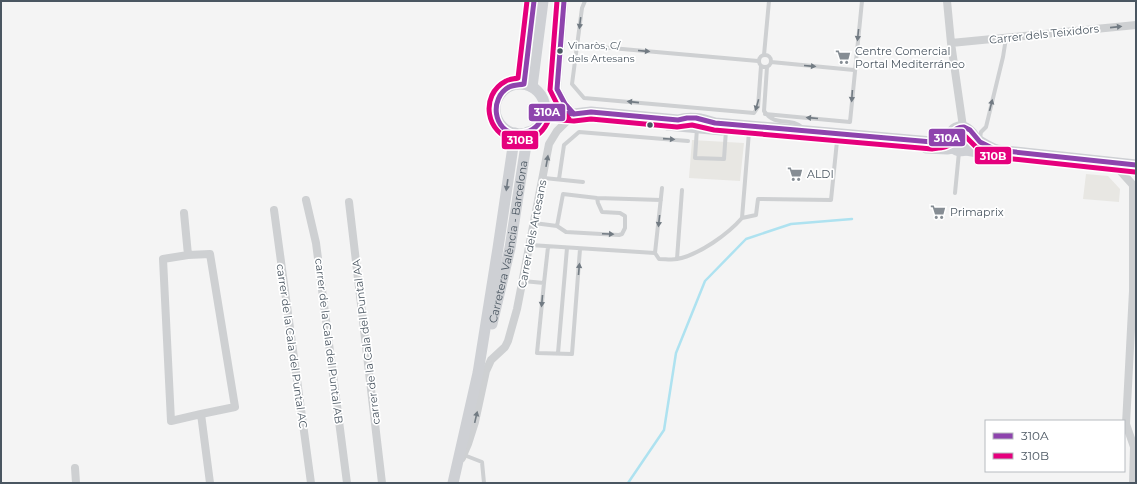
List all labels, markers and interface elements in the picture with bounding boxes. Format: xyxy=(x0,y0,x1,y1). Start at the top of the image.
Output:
one-way arrow xyxy=(577,17,583,29)
street label: Carrer dels Teixidors xyxy=(988,21,1100,47)
one-way arrow xyxy=(1110,23,1122,30)
one-way arrow xyxy=(855,29,861,41)
place label: Vinaròs, C/ dels Artesans xyxy=(568,39,635,65)
place label: Centre Comercial Portal Mediterráneo xyxy=(855,44,965,71)
marker: Vinaròs, C/ dels Artesans xyxy=(555,46,565,56)
one-way arrow xyxy=(638,47,650,54)
supermarket icon: Centre Comercial Portal Mediterráneo xyxy=(834,48,852,66)
one-way arrow xyxy=(804,62,816,69)
one-way arrow xyxy=(849,90,856,102)
one-way arrow xyxy=(627,99,639,106)
one-way arrow xyxy=(754,99,760,111)
one-way arrow xyxy=(989,99,995,111)
line badge: 310A xyxy=(528,103,566,122)
text: 310A xyxy=(533,105,561,119)
one-way arrow xyxy=(806,115,818,121)
unlabelled marker xyxy=(645,120,655,130)
line badge: 310A xyxy=(928,128,966,147)
line badge: 310B xyxy=(501,130,539,150)
text: 310A xyxy=(933,131,961,145)
text: 310B xyxy=(506,133,533,147)
one-way arrow xyxy=(663,136,675,143)
line badge: 310B xyxy=(974,146,1012,165)
text: 310B xyxy=(979,149,1006,163)
one-way arrow xyxy=(544,155,550,167)
street label: Carretera València - Barcelona xyxy=(485,159,531,324)
supermarket icon: ALDI xyxy=(786,165,804,183)
place label: ALDI xyxy=(807,167,834,181)
street label: Carrer dels Artesans xyxy=(515,178,549,289)
one-way arrow xyxy=(504,179,510,191)
supermarket icon: Primaprix xyxy=(929,203,947,221)
place label: Primaprix xyxy=(950,205,1004,219)
one-way arrow xyxy=(655,215,662,227)
one-way arrow xyxy=(602,231,615,237)
street label: carrer de la Cala del Puntal AB xyxy=(312,258,346,424)
street label: carrer de la Cala del Puntal AA xyxy=(349,259,383,425)
street label: carrer de la Cala del Puntal AC xyxy=(274,263,311,429)
one-way arrow xyxy=(575,263,582,275)
one-way arrow xyxy=(539,295,546,307)
one-way arrow xyxy=(473,411,479,424)
legend xyxy=(985,420,1125,472)
text: 310A xyxy=(1021,428,1049,443)
text: 310B xyxy=(1021,448,1049,463)

